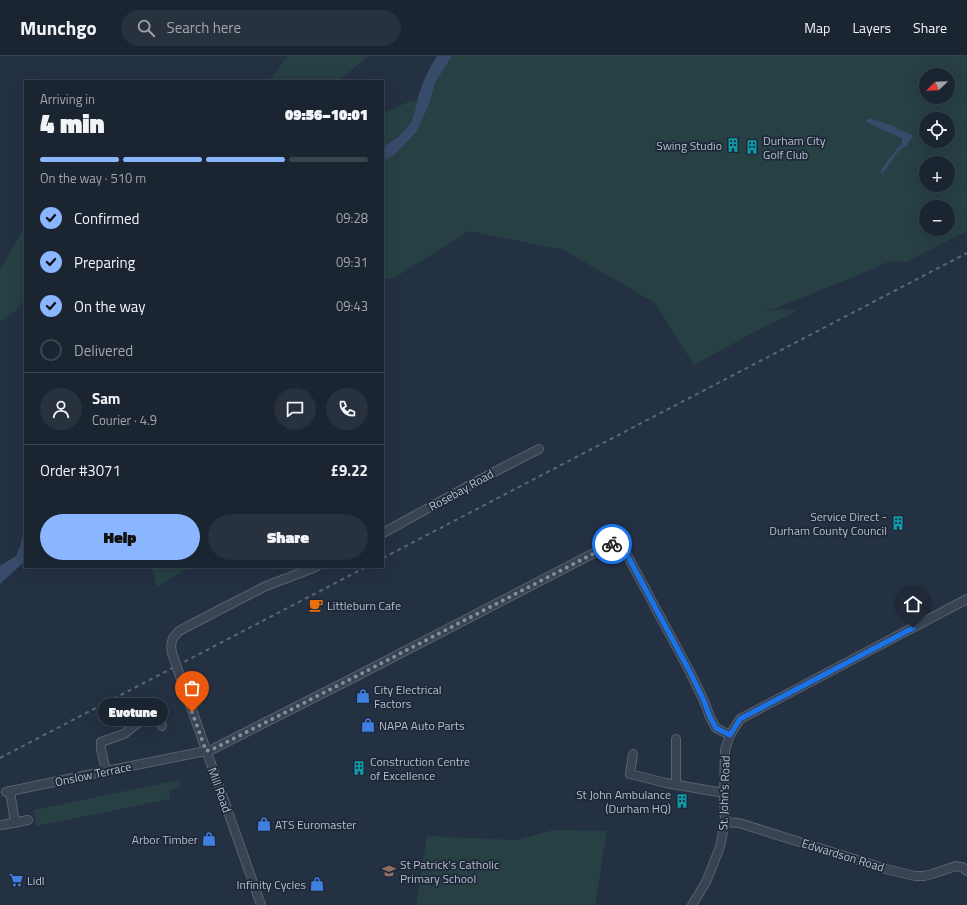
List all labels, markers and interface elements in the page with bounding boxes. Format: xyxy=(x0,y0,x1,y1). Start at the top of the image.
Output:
search box xyxy=(121,10,401,46)
text: Munchgo xyxy=(20,13,97,42)
text: Search here xyxy=(167,16,241,39)
icon: search xyxy=(135,17,157,39)
text: Map xyxy=(804,17,830,38)
text: Layers xyxy=(852,17,891,38)
text: Share xyxy=(913,17,947,38)
north arrow xyxy=(919,68,955,104)
map controls xyxy=(919,68,955,236)
text: Arriving in xyxy=(40,89,95,109)
text: 09:56–10:01 xyxy=(285,103,368,126)
text: 4 min xyxy=(40,104,105,143)
button: locate xyxy=(919,112,955,148)
place label: Durham City Golf Club xyxy=(763,131,826,164)
place label: Swing Studio xyxy=(656,136,722,155)
building icon: Swing Studio xyxy=(725,137,741,153)
building icon: Durham City Golf Club xyxy=(744,139,760,155)
button: + xyxy=(919,156,955,192)
text: On the way · 510 m xyxy=(40,168,146,188)
button: − xyxy=(919,200,955,236)
icon: check xyxy=(40,207,62,229)
text: Confirmed xyxy=(74,207,139,230)
text: 09:28 xyxy=(336,208,368,228)
icon: check xyxy=(40,251,62,273)
text: Preparing xyxy=(74,251,135,274)
text: 09:31 xyxy=(336,252,368,272)
icon: check xyxy=(40,295,62,317)
text: On the way xyxy=(74,295,146,318)
text: 09:43 xyxy=(336,296,368,316)
text: Delivered xyxy=(74,339,133,362)
text: Sam xyxy=(92,387,120,410)
button: person xyxy=(40,388,82,430)
button: chat xyxy=(274,388,316,430)
button: phone xyxy=(326,388,368,430)
text: Courier · 4.9 xyxy=(92,410,157,430)
text: Order #3071 xyxy=(40,459,121,482)
text: £9.22 xyxy=(331,459,368,482)
street label: Rosebay Road xyxy=(425,464,497,516)
place label: Service Direct - Durham County Council xyxy=(769,507,887,540)
button: Help xyxy=(40,514,200,560)
button: Share xyxy=(208,514,368,560)
building icon: Service Direct - Durham County Council xyxy=(890,515,906,531)
courier xyxy=(592,524,632,564)
icon: bike xyxy=(601,533,623,555)
pin xyxy=(896,587,930,628)
icon: home xyxy=(902,593,924,615)
place label: Littleburn Cafe xyxy=(327,596,401,615)
cafe icon: Littleburn Cafe xyxy=(308,597,324,613)
pin xyxy=(175,671,209,712)
icon: bag xyxy=(181,677,203,699)
place label: City Electrical Factors xyxy=(374,680,442,713)
shop icon: City Electrical Factors xyxy=(355,688,371,704)
callout: Evotune xyxy=(98,698,168,726)
text: Evotune xyxy=(109,702,157,722)
place label: NAPA Auto Parts xyxy=(379,716,465,735)
shop icon: NAPA Auto Parts xyxy=(360,717,376,733)
place label: Construction Centre of Excellence xyxy=(370,752,470,785)
street label: St. John's Road xyxy=(713,755,735,831)
street label: Onslow Terrace xyxy=(53,757,133,791)
building icon: Construction Centre of Excellence xyxy=(351,760,367,776)
street label: Mill Road xyxy=(203,765,237,815)
place label: St John Ambulance (Durham HQ) xyxy=(576,785,671,818)
building icon: St John Ambulance (Durham HQ) xyxy=(674,793,690,809)
place label: ATS Euromaster xyxy=(275,815,356,834)
shop icon: ATS Euromaster xyxy=(256,816,272,832)
place label: Arbor Timber xyxy=(132,830,198,849)
shop icon: Arbor Timber xyxy=(201,831,217,847)
street label: Edwardson Road xyxy=(799,833,887,877)
place label: St Patrick's Catholic Primary School xyxy=(400,855,499,888)
school or university icon: St Patrick's Catholic Primary School xyxy=(381,863,397,879)
place label: Lidl xyxy=(27,871,45,890)
supermarket icon: Lidl xyxy=(8,872,24,888)
place label: Infinity Cycles xyxy=(237,875,306,894)
shop icon: Infinity Cycles xyxy=(309,876,325,892)

